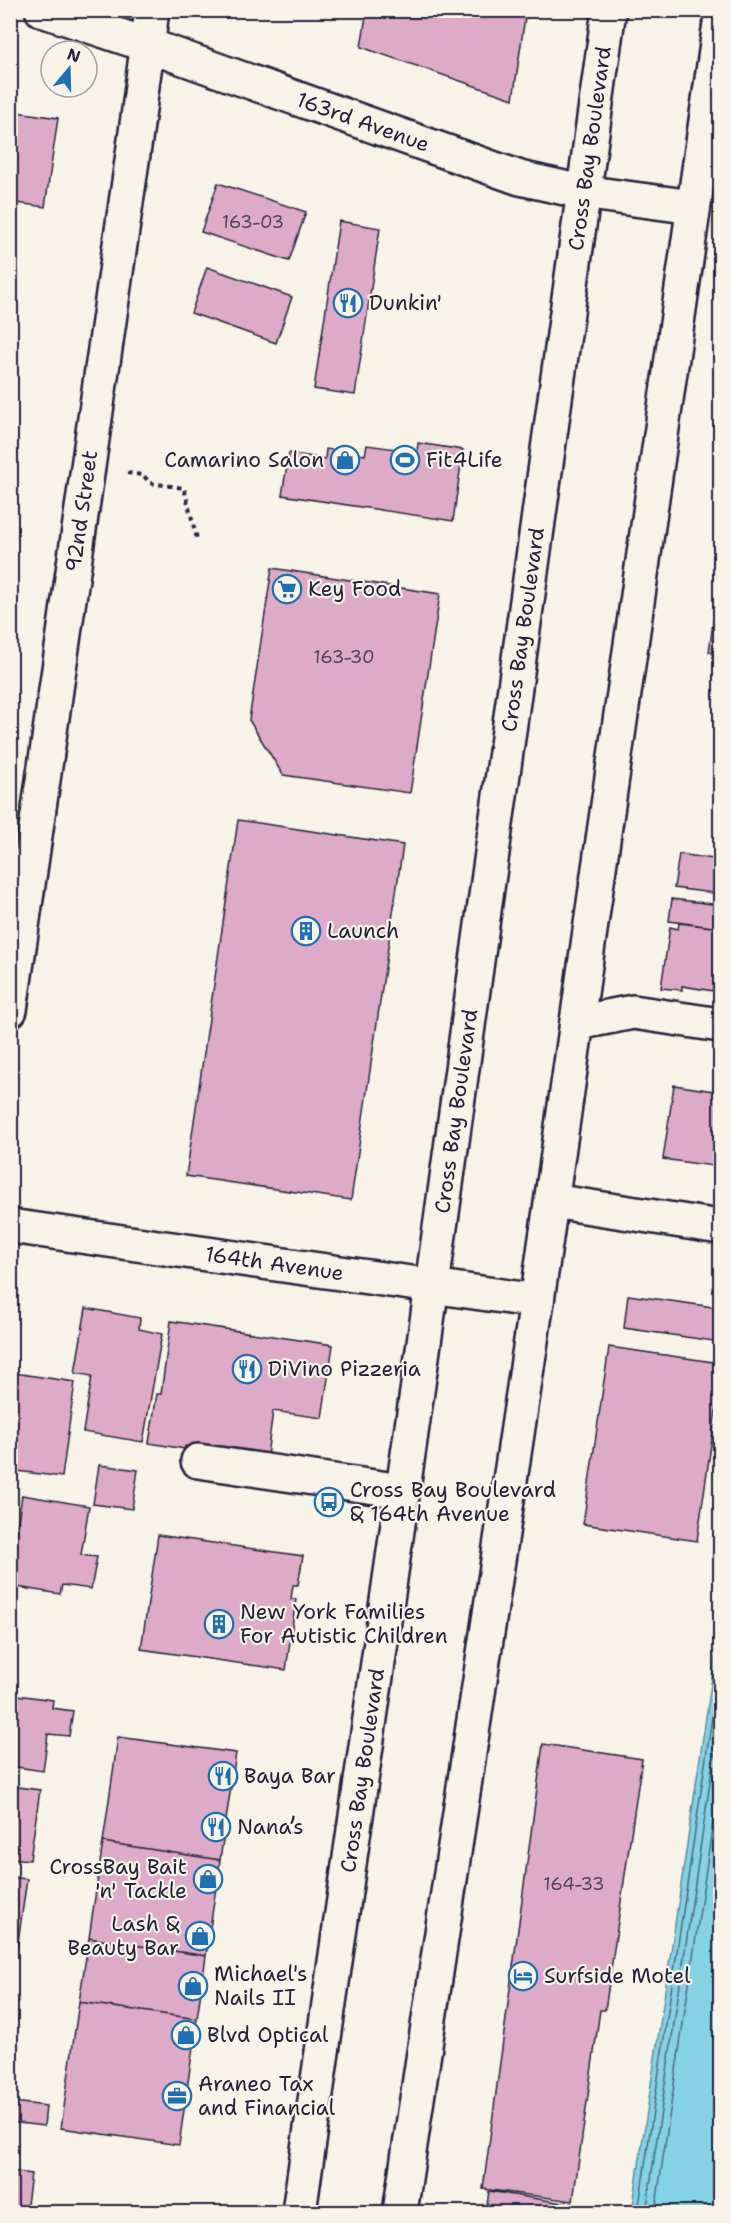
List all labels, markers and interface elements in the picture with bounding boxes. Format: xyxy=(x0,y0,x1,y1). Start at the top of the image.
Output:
north arrow xyxy=(39,39,99,99)
text: N xyxy=(64,43,83,67)
street label: Cross Bay Boulevard xyxy=(562,44,618,252)
street label: 163rd Avenue xyxy=(293,85,433,159)
house number: 163-03 xyxy=(222,210,284,234)
restaurant icon: Dunkin' xyxy=(332,287,364,319)
place label: Dunkin' xyxy=(369,289,442,317)
shop icon: Camarino Salon xyxy=(329,444,361,476)
sports icon: Fit4Life xyxy=(389,444,421,476)
place label: Camarino Salon xyxy=(164,446,324,474)
place label: Fit4Life xyxy=(426,446,503,474)
street label: 92nd Street xyxy=(59,448,104,574)
street label: Cross Bay Boulevard xyxy=(495,526,551,734)
supermarket icon: Key Food xyxy=(271,573,303,605)
place label: Key Food xyxy=(308,575,401,603)
house number: 163-30 xyxy=(313,645,375,669)
building icon: Launch xyxy=(290,915,322,947)
place label: Launch xyxy=(327,917,399,945)
street label: Cross Bay Boulevard xyxy=(428,1007,484,1215)
street label: 164th Avenue xyxy=(203,1240,346,1287)
restaurant icon: DiVino Pizzeria xyxy=(231,1353,263,1385)
place label: DiVino Pizzeria xyxy=(268,1355,421,1383)
place label: Cross Bay Boulevard & 164th Avenue xyxy=(350,1476,556,1528)
bus stop icon: Cross Bay Boulevard & 164th Avenue xyxy=(313,1486,345,1518)
place label: New York Families For Autistic Children xyxy=(240,1598,448,1650)
building icon: New York Families For Autistic Children xyxy=(203,1608,235,1640)
street label: Cross Bay Boulevard xyxy=(334,1667,391,1875)
restaurant icon: Baya Bar xyxy=(207,1760,239,1792)
place label: Baya Bar xyxy=(244,1762,336,1790)
restaurant icon: Nana’s xyxy=(200,1811,232,1843)
place label: Nana’s xyxy=(237,1813,304,1841)
place label: CrossBay Bait 'n' Tackle xyxy=(49,1853,187,1905)
shop icon: CrossBay Bait 'n' Tackle xyxy=(192,1863,224,1895)
house number: 164-33 xyxy=(543,1872,605,1896)
place label: Lash & Beauty Bar xyxy=(67,1910,180,1962)
shop icon: Lash & Beauty Bar xyxy=(184,1920,216,1952)
place label: Michael's Nails II xyxy=(214,1960,307,2012)
hotel icon: Surfside Motel xyxy=(507,1960,539,1992)
place label: Surfside Motel xyxy=(544,1962,691,1990)
shop icon: Michael's Nails II xyxy=(177,1970,209,2002)
shop icon: Blvd Optical xyxy=(170,2019,202,2051)
place label: Blvd Optical xyxy=(207,2021,329,2049)
place label: Araneo Tax and Financial xyxy=(198,2070,336,2122)
office icon: Araneo Tax and Financial xyxy=(161,2080,193,2112)

